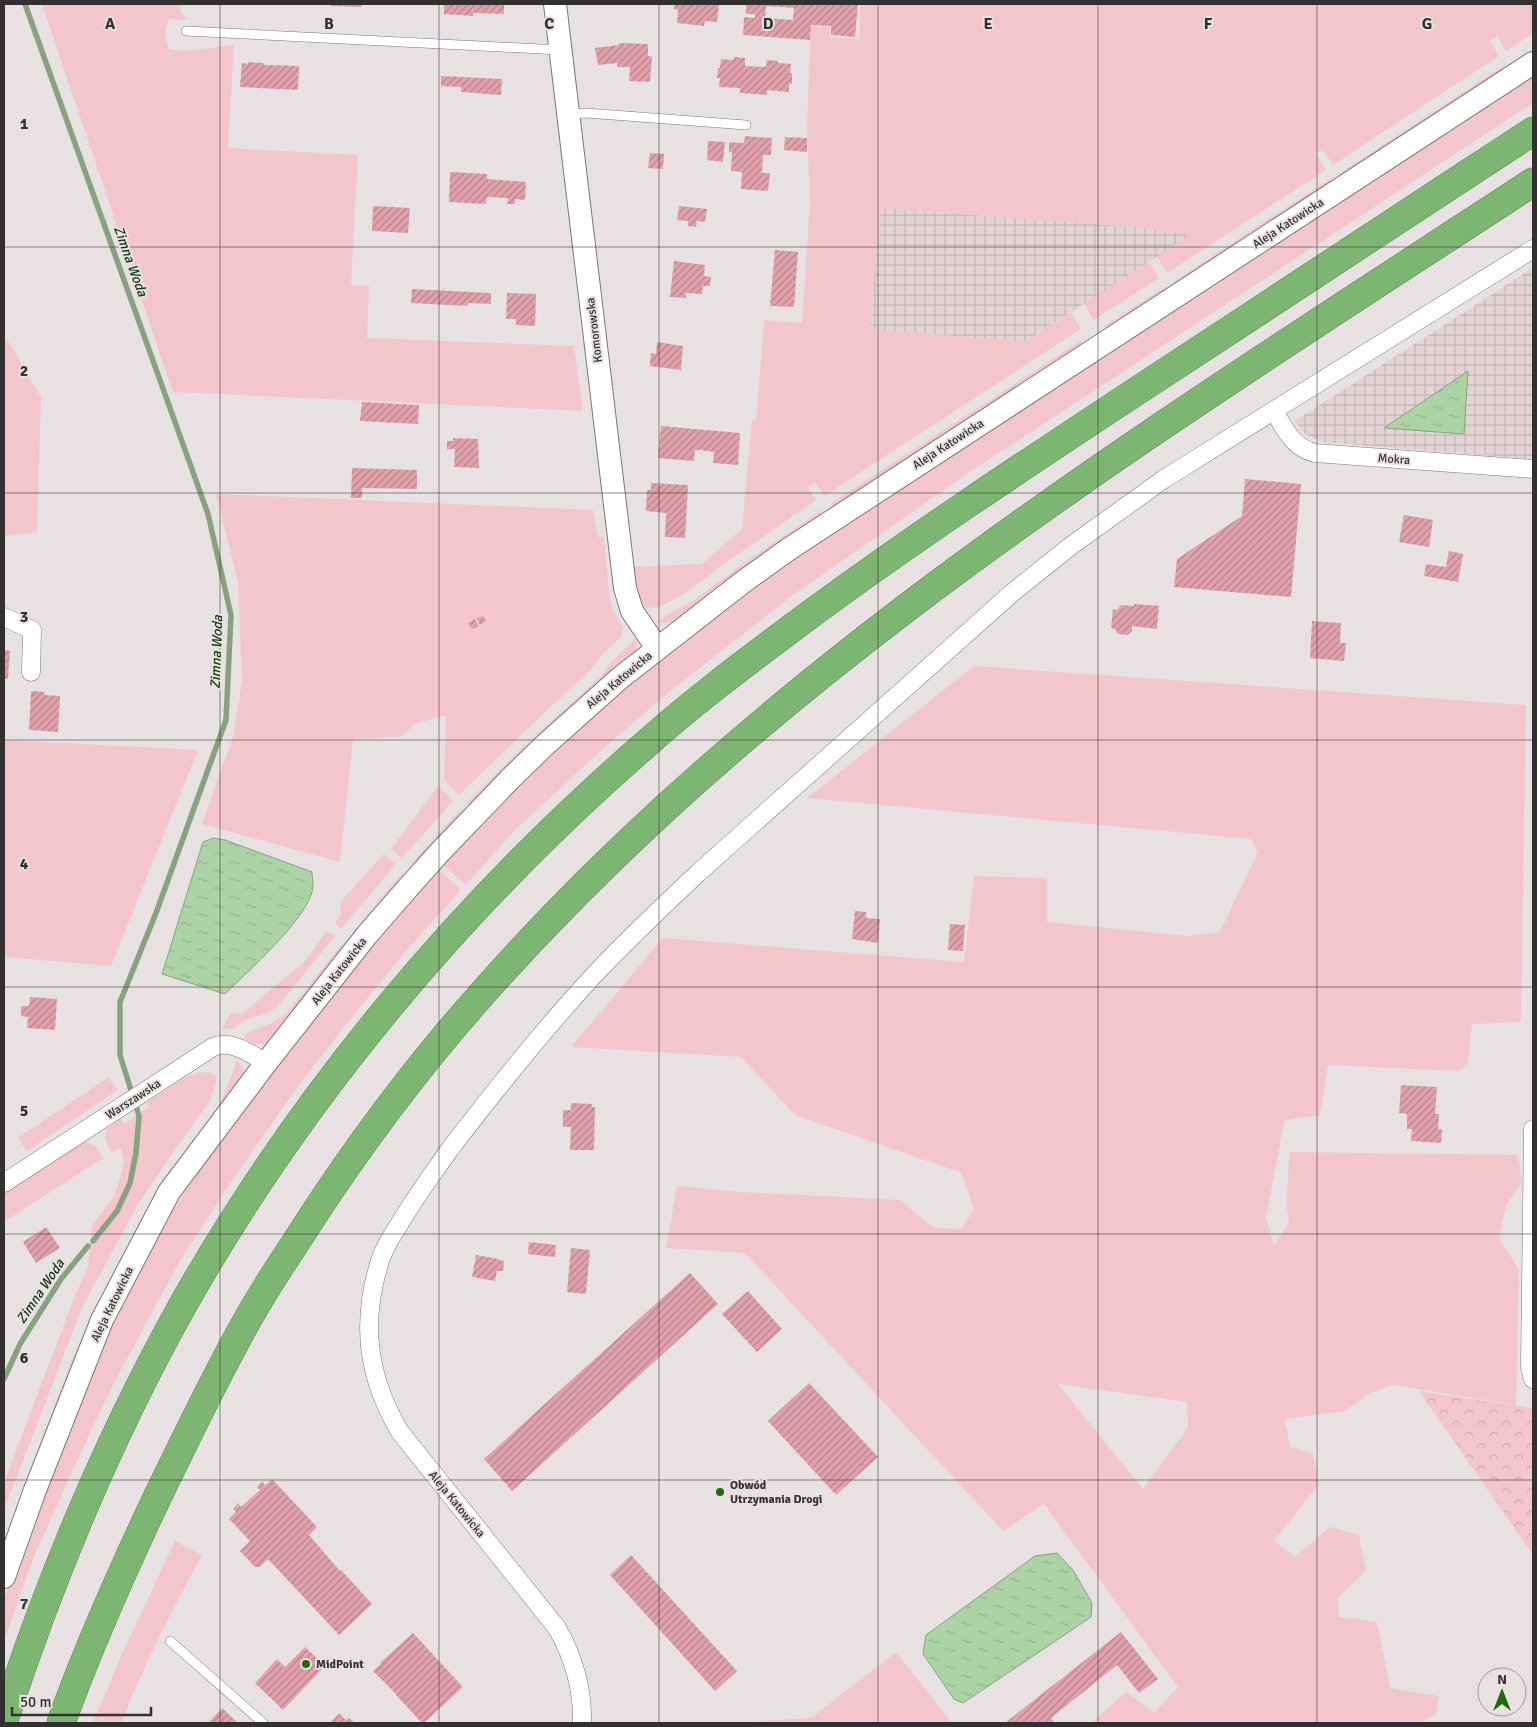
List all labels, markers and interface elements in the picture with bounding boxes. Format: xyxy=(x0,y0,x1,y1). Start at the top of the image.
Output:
text: A xyxy=(105,14,116,34)
text: B xyxy=(324,14,334,34)
text: C xyxy=(544,14,554,34)
text: D xyxy=(763,14,774,34)
text: E xyxy=(983,14,993,34)
text: F xyxy=(1204,14,1213,34)
text: G xyxy=(1422,14,1432,34)
text: 1 xyxy=(20,114,29,134)
street label: Aleja Katowicka xyxy=(1250,195,1327,252)
water label: Zimna Woda xyxy=(110,224,151,300)
street label: Komorowska xyxy=(583,297,606,363)
text: 2 xyxy=(20,361,28,381)
street label: Aleja Katowicka xyxy=(910,416,987,473)
street label: Mokra xyxy=(1377,451,1411,468)
text: 3 xyxy=(20,607,28,627)
water label: Zimna Woda xyxy=(207,614,226,689)
street label: Aleja Katowicka xyxy=(583,648,655,712)
text: 4 xyxy=(20,854,29,874)
street label: Aleja Katowicka xyxy=(308,934,371,1008)
street label: Warszawska xyxy=(103,1076,164,1123)
text: 5 xyxy=(20,1101,28,1121)
water label: Zimna Woda xyxy=(13,1255,69,1327)
street label: Aleja Katowicka xyxy=(88,1264,137,1344)
text: 6 xyxy=(20,1348,29,1368)
street label: Aleja Katowicka xyxy=(425,1468,488,1541)
place label: Obwód Utrzymania Drogi xyxy=(730,1478,822,1507)
marker: Obwód Utrzymania Drogi xyxy=(714,1486,726,1498)
text: 7 xyxy=(20,1594,29,1614)
place label: MidPoint xyxy=(316,1657,364,1672)
marker: MidPoint xyxy=(300,1658,312,1670)
north arrow xyxy=(1477,1667,1527,1717)
text: N xyxy=(1497,1671,1507,1688)
scale bar xyxy=(12,1684,151,1716)
text: 50 m xyxy=(20,1693,51,1711)

